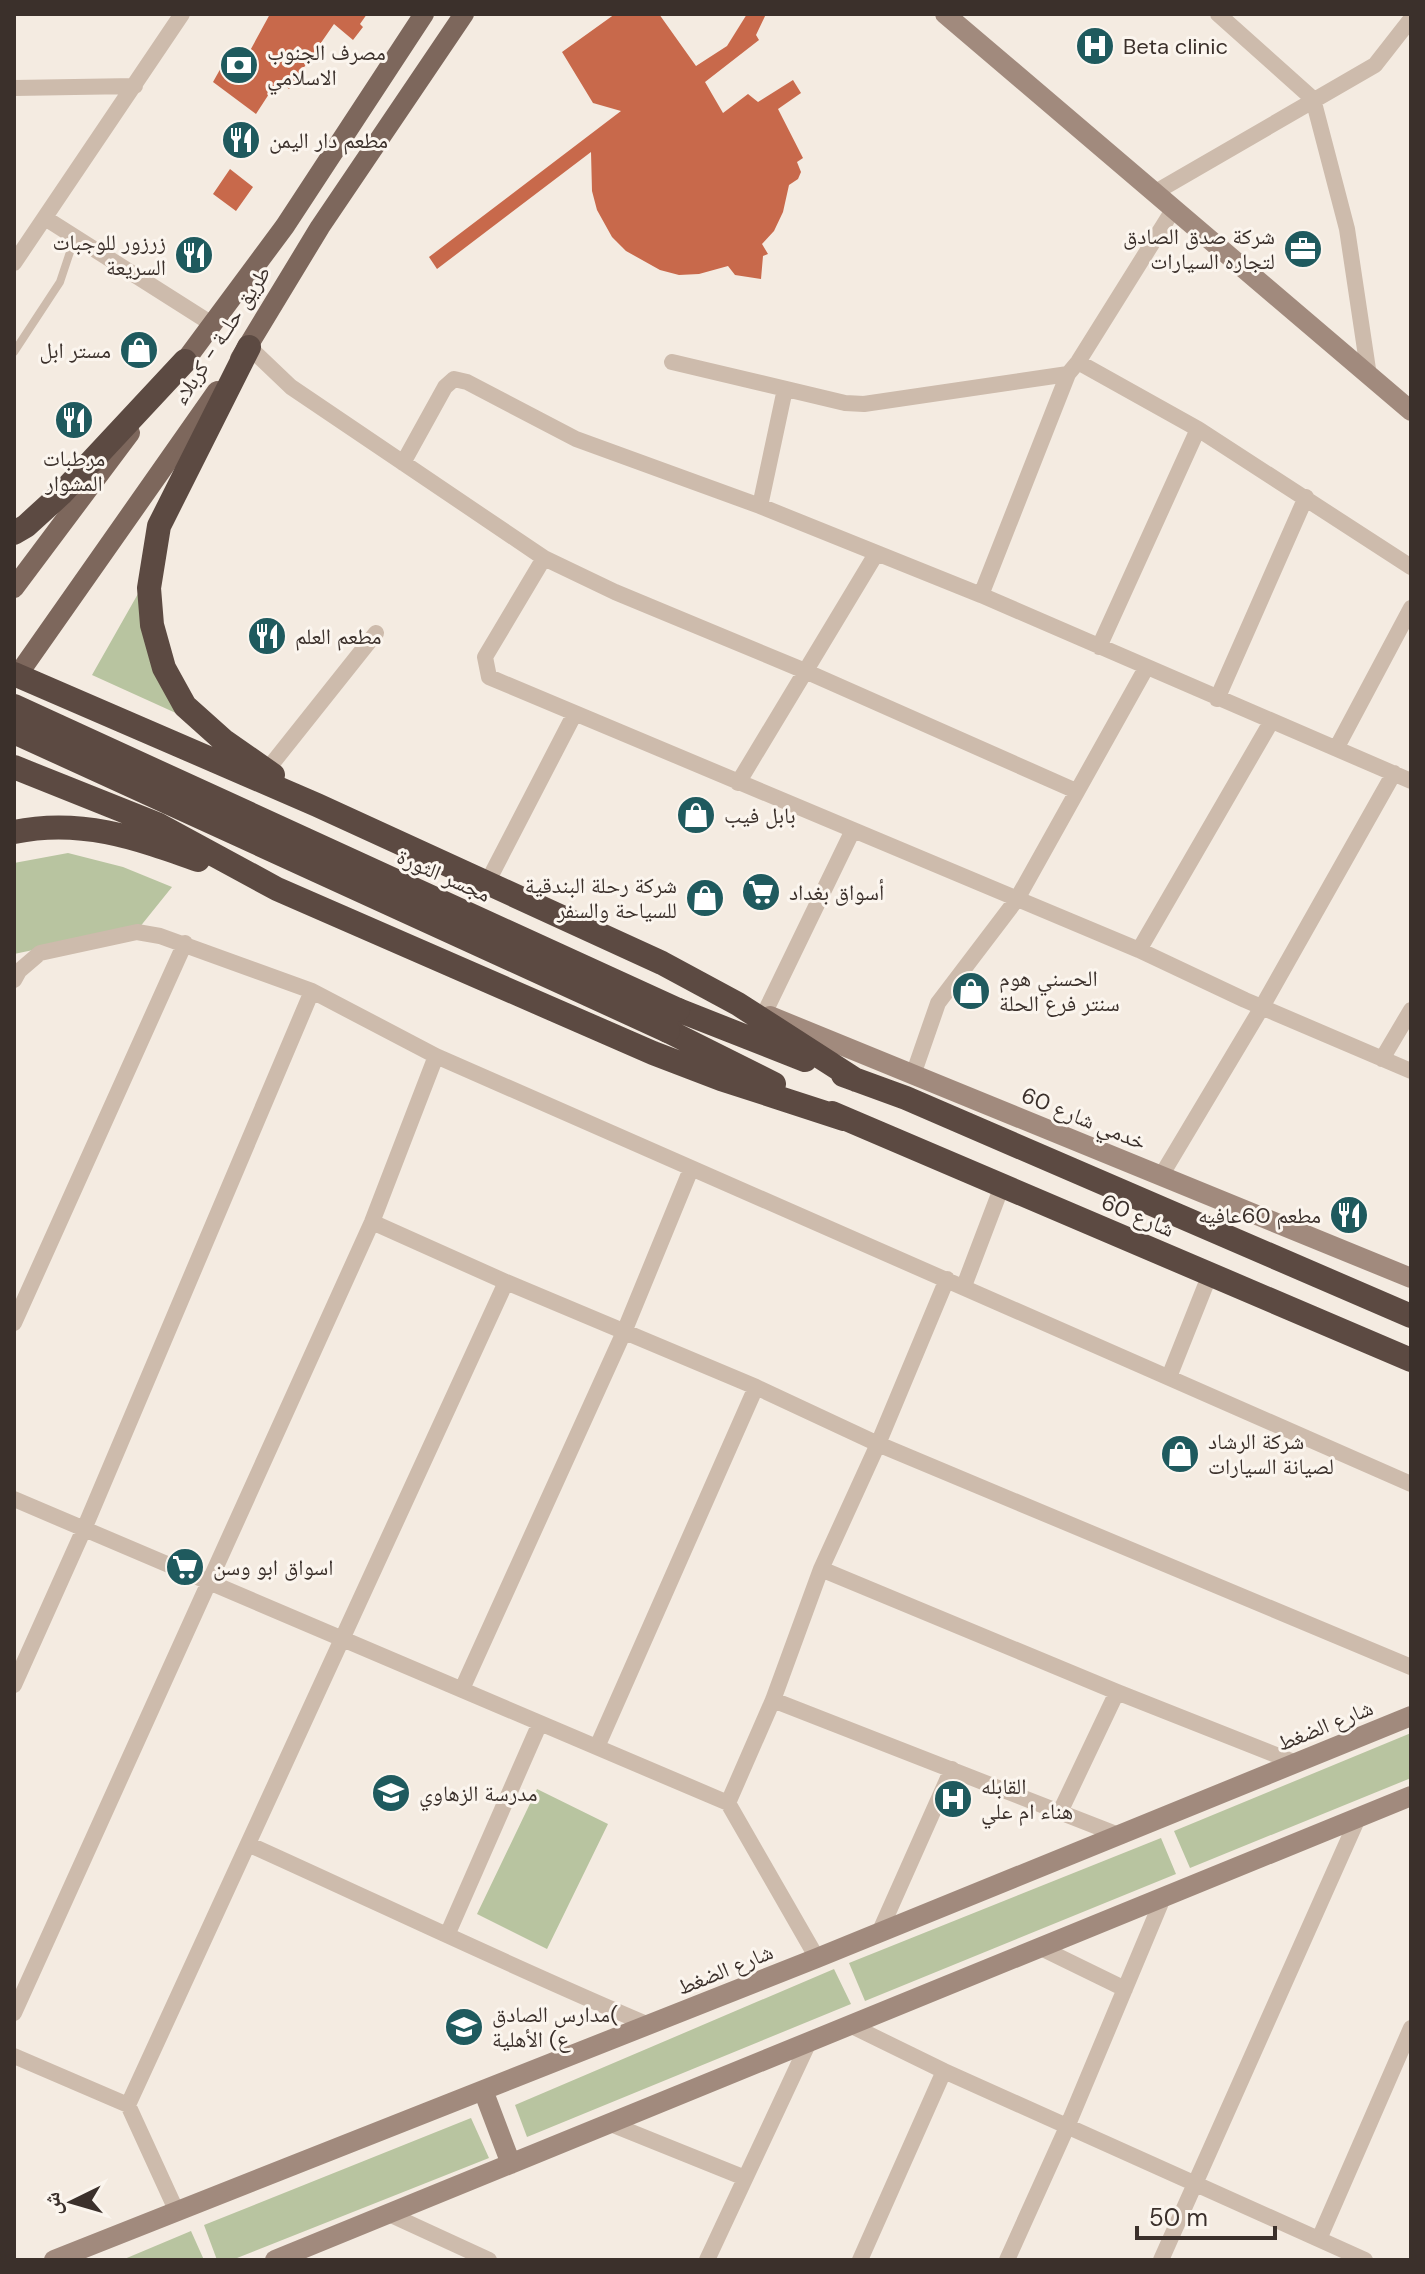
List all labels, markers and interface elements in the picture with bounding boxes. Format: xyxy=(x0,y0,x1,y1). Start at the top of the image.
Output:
hospital icon: Beta clinic xyxy=(1074,25,1116,67)
place label: Beta clinic xyxy=(1123,32,1228,61)
place label: مصرف الجنوب الاسلامي xyxy=(267,38,386,95)
bank icon: مصرف الجنوب الاسلامي xyxy=(218,44,260,86)
restaurant icon: مطعم دار اليمن xyxy=(220,119,262,161)
place label: مطعم دار اليمن xyxy=(269,126,388,155)
place label: شركة صدق الصادق لتجاره السيارات xyxy=(1123,222,1275,276)
place label: زرزور للوجبات السريعة xyxy=(53,228,166,282)
office icon: شركة صدق الصادق لتجاره السيارات xyxy=(1282,228,1324,270)
restaurant icon: زرزور للوجبات السريعة xyxy=(173,234,215,276)
street label: طريق حلــة - كربلاء xyxy=(166,260,277,410)
shop icon: مستر ابل xyxy=(118,329,160,371)
place label: مستر ابل xyxy=(39,336,111,365)
restaurant icon: مرطبات المشوار xyxy=(53,399,95,441)
place label: مرطبات المشوار xyxy=(43,444,105,498)
restaurant icon: مطعم العلم xyxy=(246,615,288,657)
place label: مطعم العلم xyxy=(295,622,381,651)
shop icon: بابل فيب xyxy=(675,794,717,836)
place label: بابل فيب xyxy=(724,801,796,830)
street label: مجسر الثورة xyxy=(392,842,495,909)
place label: شركة رحلة البندقية للسياحة والسفر xyxy=(525,871,677,925)
supermarket icon: أسواق بغداد xyxy=(740,871,782,913)
shop icon: شركة رحلة البندقية للسياحة والسفر xyxy=(684,877,726,919)
place label: أسواق بغداد xyxy=(789,878,884,907)
place label: الحسني هوم سنتر فرع الحلة xyxy=(999,964,1120,1018)
shop icon: الحسني هوم سنتر فرع الحلة xyxy=(950,970,992,1012)
street label: خدمي شارع 60 xyxy=(1016,1080,1150,1159)
street label: شارع 60 xyxy=(1097,1187,1179,1244)
restaurant icon: مطعم 60عافيه xyxy=(1328,1194,1370,1236)
place label: مطعم 60عافيه xyxy=(1198,1201,1321,1230)
place label: شركة الرشاد لصيانة السيارات xyxy=(1208,1427,1334,1481)
shop icon: شركة الرشاد لصيانة السيارات xyxy=(1159,1433,1201,1475)
supermarket icon: اسواق ابو وسن xyxy=(164,1546,206,1588)
place label: اسواق ابو وسن xyxy=(213,1553,333,1582)
street label: شارع الضغط xyxy=(1273,1693,1377,1758)
school or university icon: مدرسة الزهاوي xyxy=(370,1772,412,1814)
place label: القابله هناء ام علي xyxy=(981,1772,1073,1829)
hospital icon: القابله هناء ام علي xyxy=(932,1778,974,1820)
place label: مدرسة الزهاوي xyxy=(419,1779,538,1811)
street label: شارع الضغط xyxy=(673,1937,777,2002)
place label: مدارس الصادق( ع) الأهلية xyxy=(492,2000,618,2054)
school or university icon: مدارس الصادق( ع) الأهلية xyxy=(443,2006,485,2048)
north arrow xyxy=(32,2162,112,2242)
scale bar xyxy=(1137,2190,1275,2240)
text: ش xyxy=(37,2191,68,2217)
text: 50 m xyxy=(1149,2202,1208,2233)

